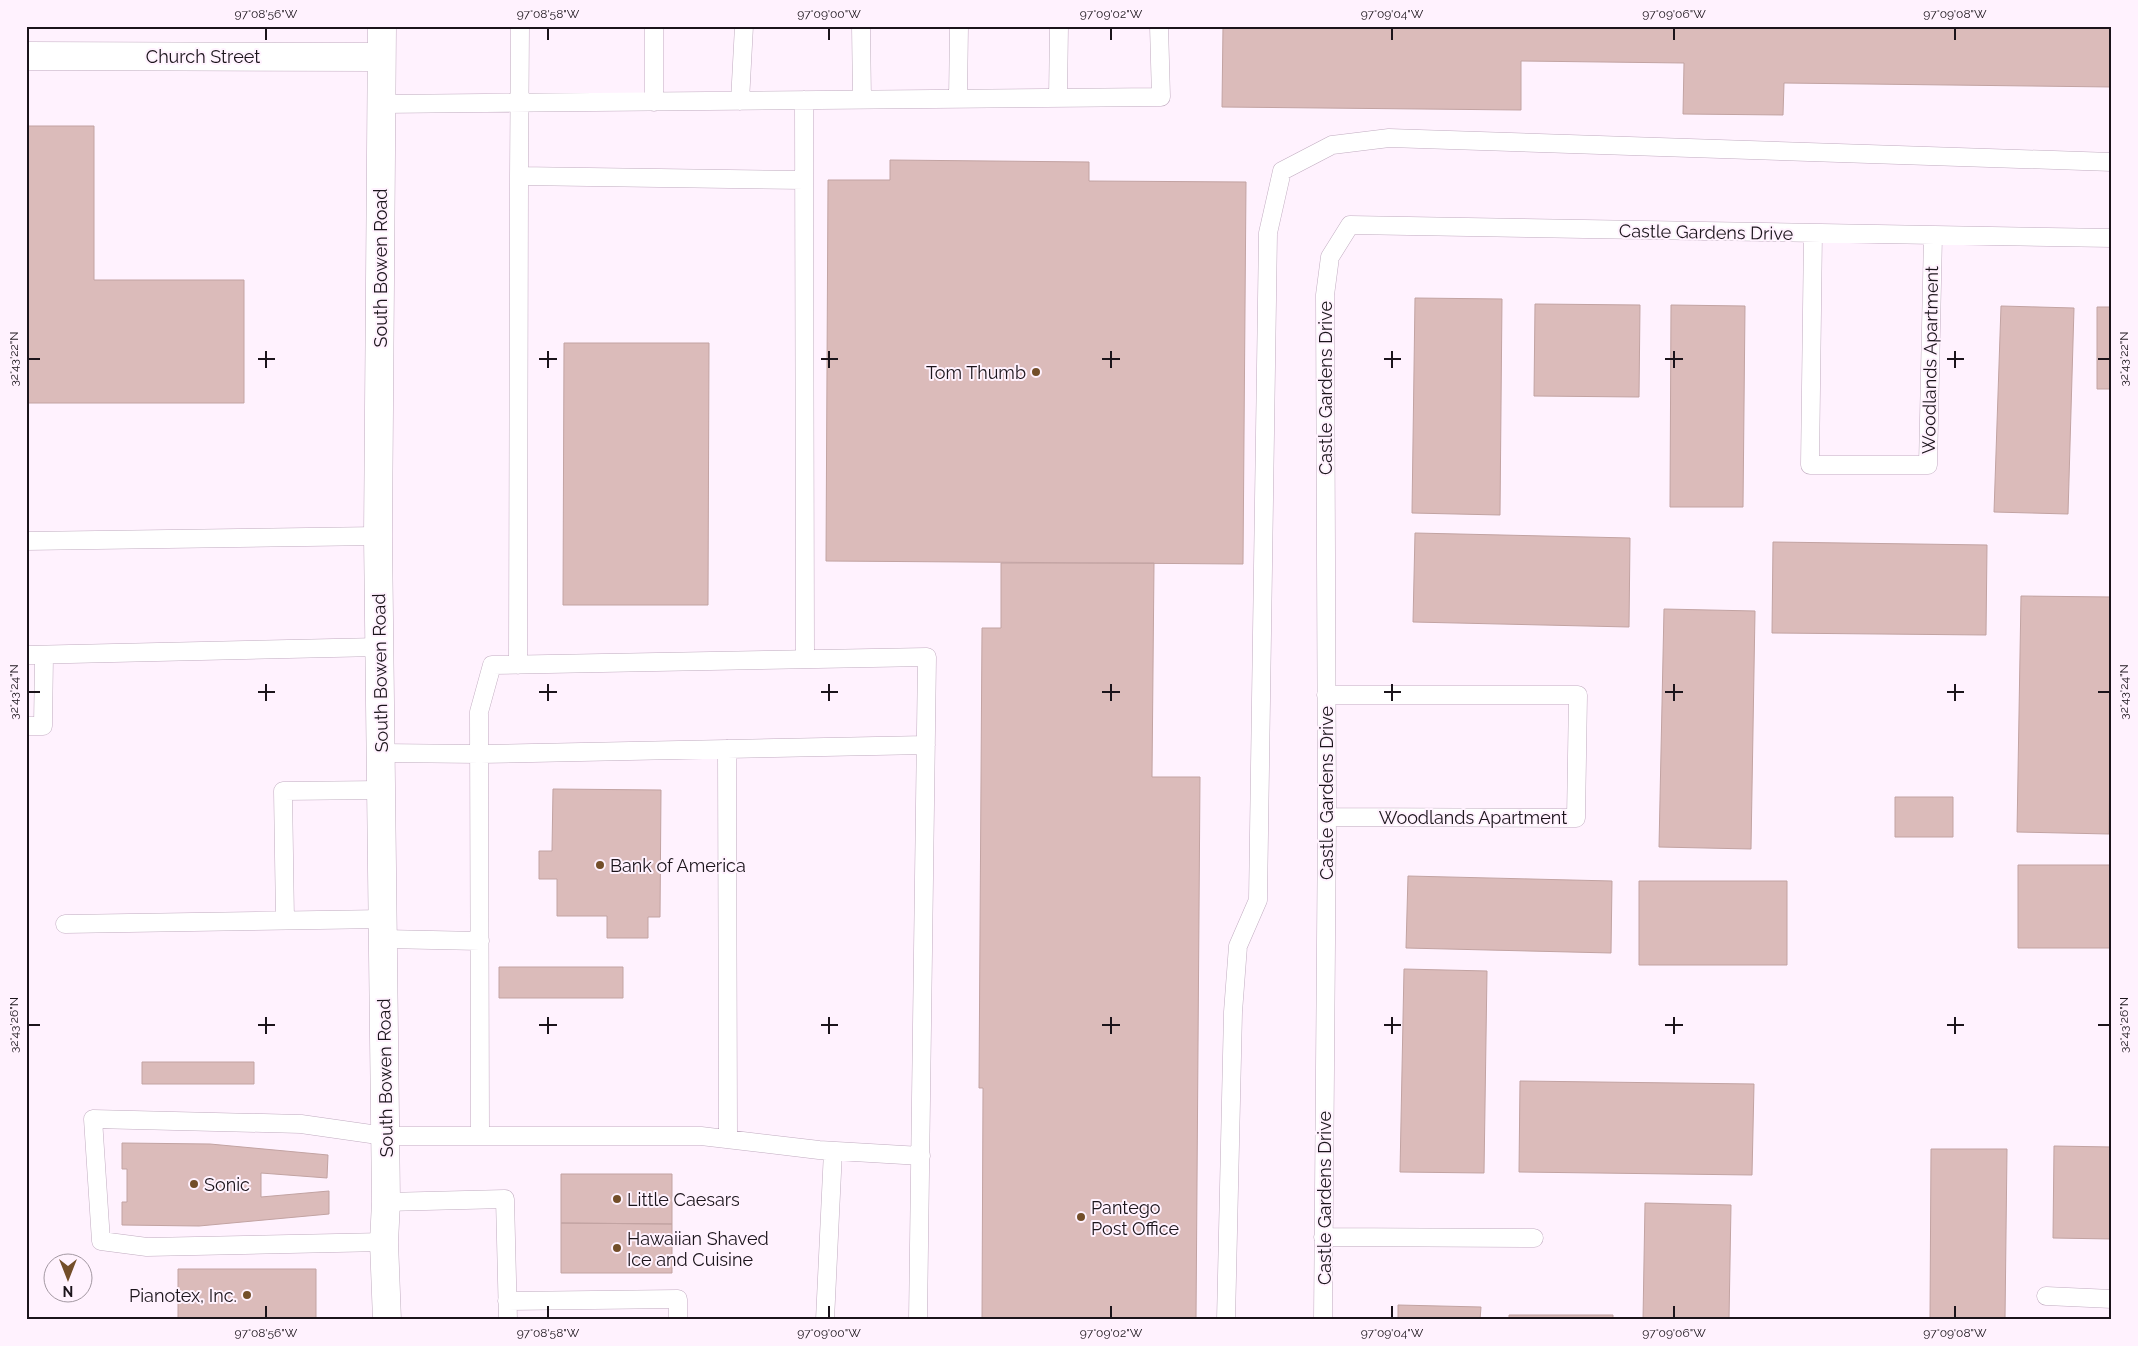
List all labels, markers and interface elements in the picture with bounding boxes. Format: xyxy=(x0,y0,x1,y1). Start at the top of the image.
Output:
text: 97°08'56"W xyxy=(235,7,298,21)
text: 97°08'58"W xyxy=(517,7,580,21)
text: 97°09'00"W xyxy=(797,7,861,21)
text: 97°09'02"W xyxy=(1080,7,1143,21)
text: 97°09'04"W xyxy=(1361,7,1424,21)
text: 97°09'06"W xyxy=(1642,7,1706,21)
text: 97°09'08"W xyxy=(1923,7,1987,21)
street label: Church Street xyxy=(146,46,260,67)
street label: South Bowen Road xyxy=(370,189,391,347)
street label: Castle Gardens Drive xyxy=(1619,220,1794,244)
street label: Woodlands Apartment xyxy=(1918,266,1942,454)
street label: Castle Gardens Drive xyxy=(1315,300,1336,475)
text: 32°43'22"N xyxy=(7,331,21,387)
text: 32°43'22"N xyxy=(2117,331,2131,387)
place label: Tom Thumb xyxy=(926,362,1026,383)
marker: Tom Thumb xyxy=(1030,366,1042,378)
street label: South Bowen Road xyxy=(368,593,392,753)
text: 32°43'24"N xyxy=(7,664,21,720)
text: 32°43'24"N xyxy=(2117,664,2131,720)
street label: Castle Gardens Drive xyxy=(1316,705,1337,880)
street label: Woodlands Apartment xyxy=(1379,807,1567,828)
place label: Bank of America xyxy=(610,855,746,876)
marker: Bank of America xyxy=(594,859,606,871)
text: 32°43'26"N xyxy=(7,997,21,1053)
text: 32°43'26"N xyxy=(2117,997,2131,1053)
street label: South Bowen Road xyxy=(373,998,397,1158)
street label: Castle Gardens Drive xyxy=(1314,1110,1335,1285)
place label: Sonic xyxy=(204,1174,250,1195)
marker: Sonic xyxy=(188,1178,200,1190)
place label: Little Caesars xyxy=(627,1189,740,1210)
marker: Little Caesars xyxy=(611,1193,623,1205)
place label: Pantego Post Office xyxy=(1091,1197,1180,1239)
marker: Pantego Post Office xyxy=(1075,1211,1087,1223)
place label: Hawaiian Shaved Ice and Cuisine xyxy=(627,1228,769,1270)
marker: Hawaiian Shaved Ice and Cuisine xyxy=(611,1242,623,1254)
north arrow xyxy=(42,1254,92,1304)
text: N xyxy=(63,1283,73,1299)
place label: Pianotex, Inc. xyxy=(129,1285,237,1306)
marker: Pianotex, Inc. xyxy=(241,1289,253,1301)
text: 97°08'56"W xyxy=(235,1326,298,1340)
text: 97°08'58"W xyxy=(517,1326,580,1340)
text: 97°09'00"W xyxy=(797,1326,861,1340)
text: 97°09'02"W xyxy=(1080,1326,1143,1340)
text: 97°09'04"W xyxy=(1361,1326,1424,1340)
text: 97°09'06"W xyxy=(1642,1326,1706,1340)
text: 97°09'08"W xyxy=(1923,1326,1987,1340)

